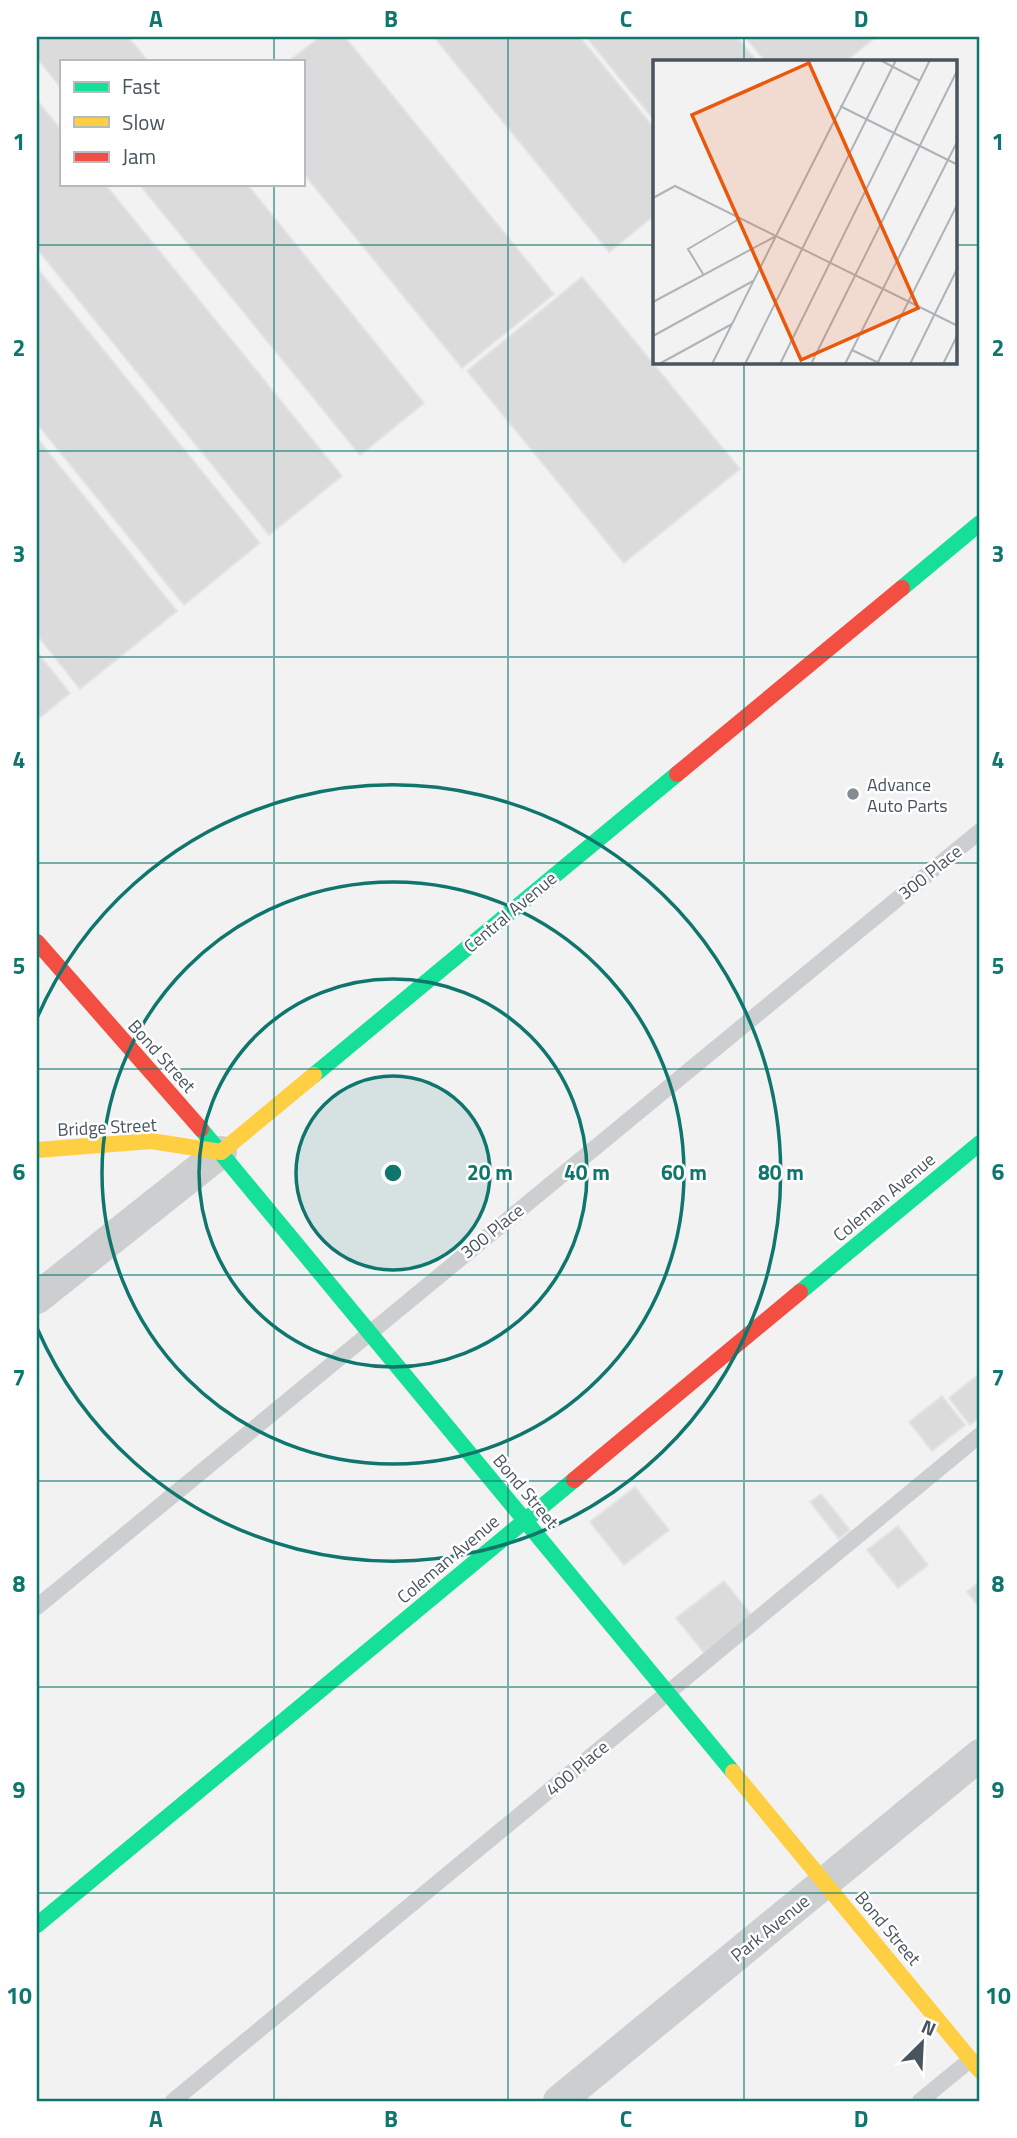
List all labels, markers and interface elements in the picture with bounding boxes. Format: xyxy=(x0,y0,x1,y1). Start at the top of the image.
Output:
text: A xyxy=(149,1,163,36)
text: B xyxy=(384,1,398,36)
text: C xyxy=(620,1,632,36)
text: D xyxy=(854,1,868,36)
legend xyxy=(60,60,304,186)
inset map xyxy=(653,60,958,364)
text: Fast xyxy=(122,70,161,102)
text: Slow xyxy=(122,106,165,138)
text: 1 xyxy=(13,124,25,159)
text: 1 xyxy=(992,124,1004,159)
text: Jam xyxy=(122,140,156,172)
text: 2 xyxy=(13,330,25,365)
text: 2 xyxy=(992,330,1004,365)
text: 3 xyxy=(13,536,25,571)
text: 3 xyxy=(992,536,1004,571)
text: 4 xyxy=(13,742,25,777)
text: 4 xyxy=(992,742,1004,777)
place label: Advance Auto Parts xyxy=(867,771,948,819)
marker: Advance Auto Parts xyxy=(845,786,861,802)
street label: 300 Place xyxy=(892,838,968,906)
street label: Central Avenue xyxy=(458,865,562,959)
text: 5 xyxy=(13,948,25,983)
text: 5 xyxy=(992,948,1004,983)
street label: Bond Street xyxy=(122,1013,203,1099)
street label: Bridge Street xyxy=(57,1111,158,1143)
street label: Coleman Avenue xyxy=(827,1146,941,1248)
text: 6 xyxy=(13,1154,26,1189)
text: 6 xyxy=(992,1154,1005,1189)
text: 20 m xyxy=(467,1156,513,1188)
text: 40 m xyxy=(564,1156,610,1188)
text: 60 m xyxy=(661,1156,707,1188)
text: 80 m xyxy=(758,1156,804,1188)
centre of rings xyxy=(381,1161,405,1185)
street label: 300 Place xyxy=(454,1197,530,1265)
text: 7 xyxy=(13,1360,25,1395)
text: 7 xyxy=(992,1360,1004,1395)
street label: Bond Street xyxy=(487,1448,566,1535)
street label: Coleman Avenue xyxy=(391,1508,505,1610)
text: 8 xyxy=(13,1566,26,1601)
text: 8 xyxy=(992,1566,1005,1601)
street label: 400 Place xyxy=(540,1734,614,1802)
text: 9 xyxy=(13,1772,26,1807)
text: 9 xyxy=(992,1772,1005,1807)
street label: Bond Street xyxy=(849,1885,928,1972)
street label: Park Avenue xyxy=(725,1888,815,1968)
text: 10 xyxy=(6,1978,32,2013)
text: 10 xyxy=(985,1978,1011,2013)
north arrow xyxy=(888,2008,958,2078)
text: N xyxy=(917,2011,941,2043)
text: A xyxy=(149,2101,163,2136)
text: B xyxy=(384,2101,398,2136)
text: C xyxy=(620,2101,632,2136)
text: D xyxy=(854,2101,868,2136)

